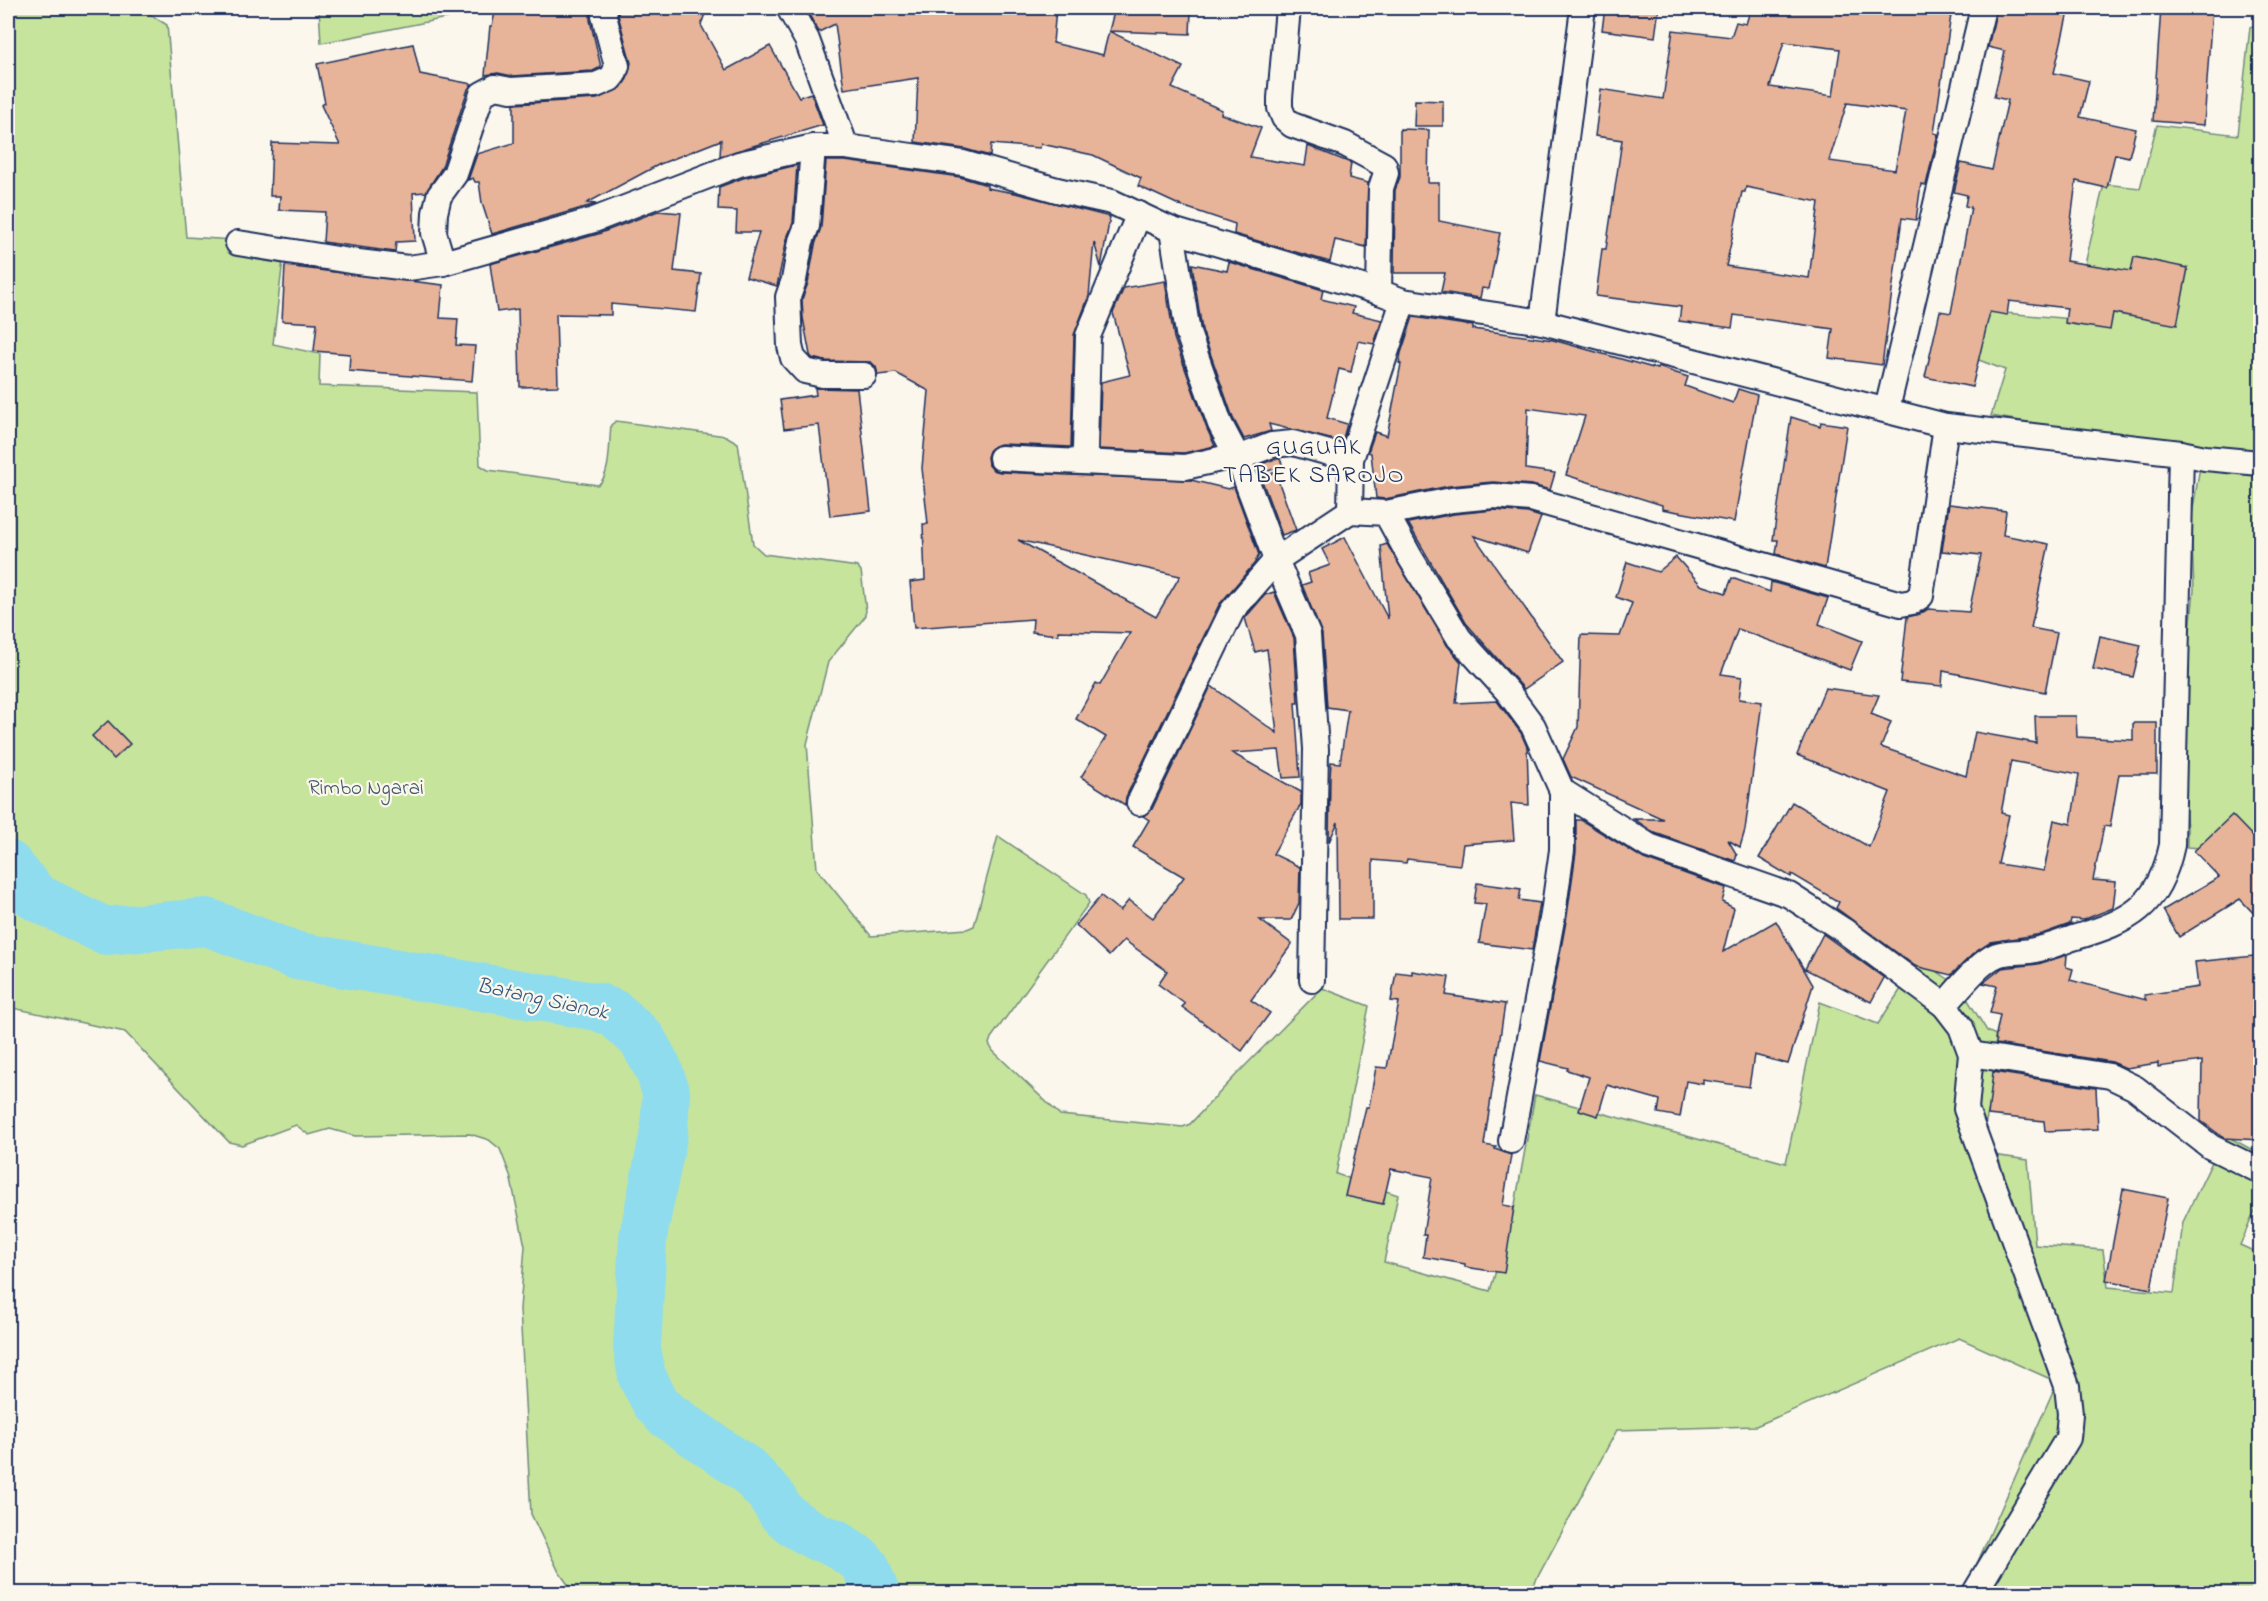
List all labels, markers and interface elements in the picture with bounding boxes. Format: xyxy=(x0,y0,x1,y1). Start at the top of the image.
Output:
district label: GUGUAK TABEK SAROJO xyxy=(1223,431,1405,494)
park label: Rimbo Ngarai xyxy=(308,774,424,806)
water label: Batang Sianok xyxy=(473,970,612,1030)

